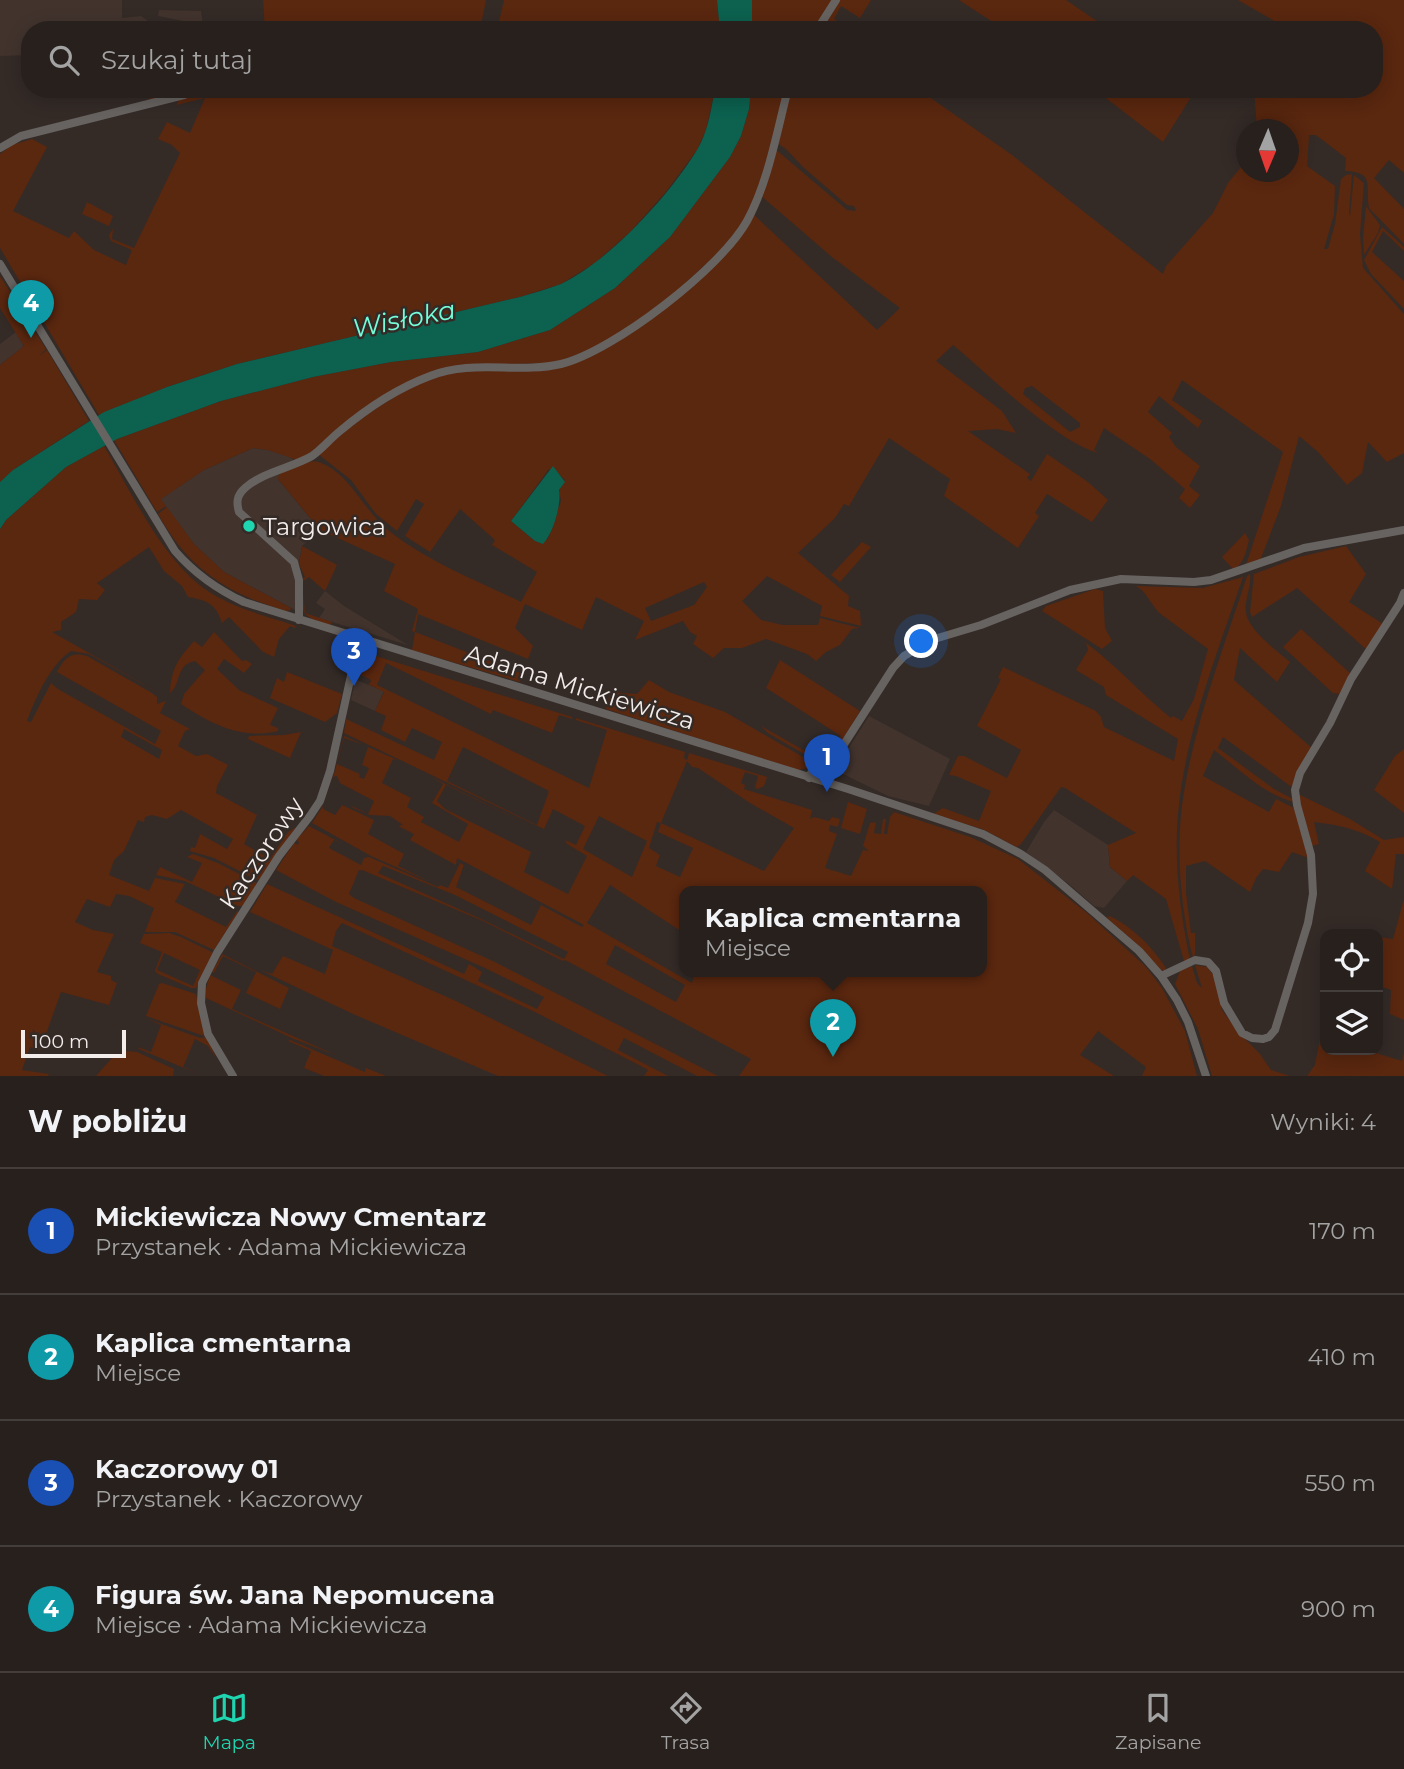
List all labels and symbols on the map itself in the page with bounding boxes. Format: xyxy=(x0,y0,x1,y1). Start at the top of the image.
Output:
north arrow xyxy=(1236,119,1299,182)
pin: 4 xyxy=(8,280,54,338)
water label: Wisłoka xyxy=(350,293,458,345)
place label: Targowica xyxy=(263,512,386,541)
marker: Targowica xyxy=(241,518,257,534)
your location xyxy=(904,624,938,658)
pin: 3 xyxy=(331,628,377,686)
street label: Adama Mickiewicza xyxy=(462,638,698,736)
pin: 1 xyxy=(804,734,850,792)
street label: Kaczorowy xyxy=(213,791,309,915)
pin: 2 xyxy=(810,999,856,1057)
scale bar xyxy=(21,1027,126,1059)

